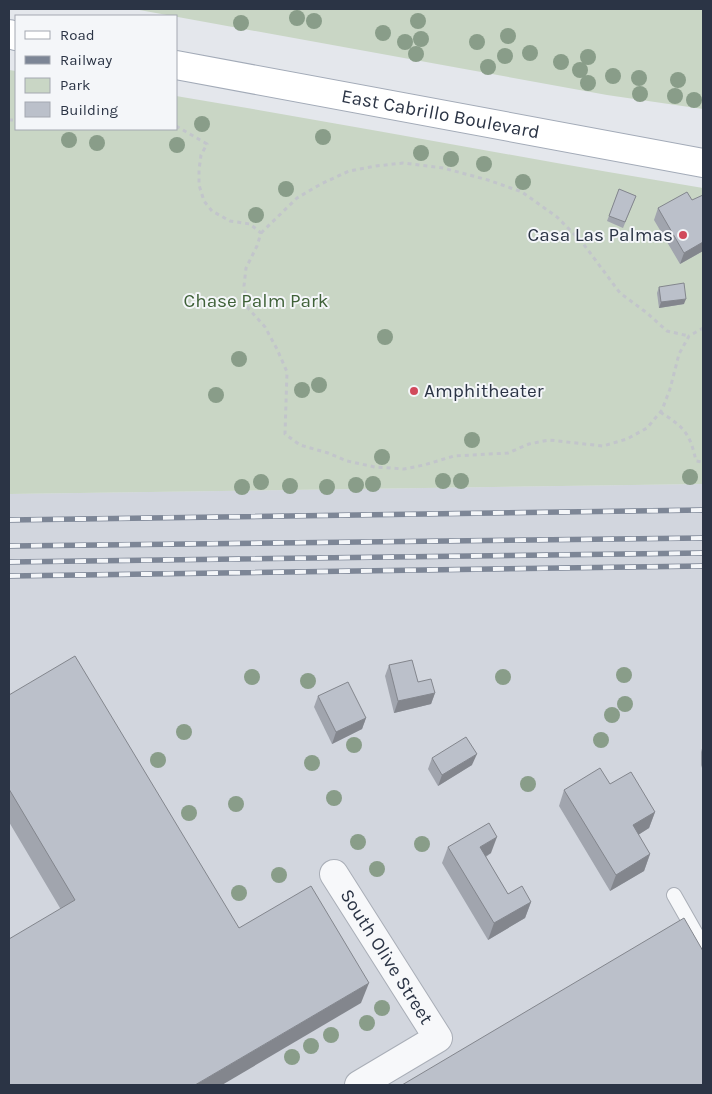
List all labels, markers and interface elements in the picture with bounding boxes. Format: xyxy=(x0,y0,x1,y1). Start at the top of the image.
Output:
legend xyxy=(15,15,178,130)
text: Road xyxy=(60,26,95,44)
text: Railway xyxy=(60,51,112,69)
text: Park xyxy=(60,76,90,94)
street label: East Cabrillo Boulevard xyxy=(339,85,541,143)
text: Building xyxy=(60,101,118,119)
place label: Casa Las Palmas xyxy=(528,224,673,246)
marker: Casa Las Palmas xyxy=(677,229,689,241)
park label: Chase Palm Park xyxy=(184,290,329,312)
place label: Amphitheater xyxy=(424,380,544,402)
marker: Amphitheater xyxy=(408,385,420,397)
street label: South Olive Street xyxy=(335,885,438,1028)

